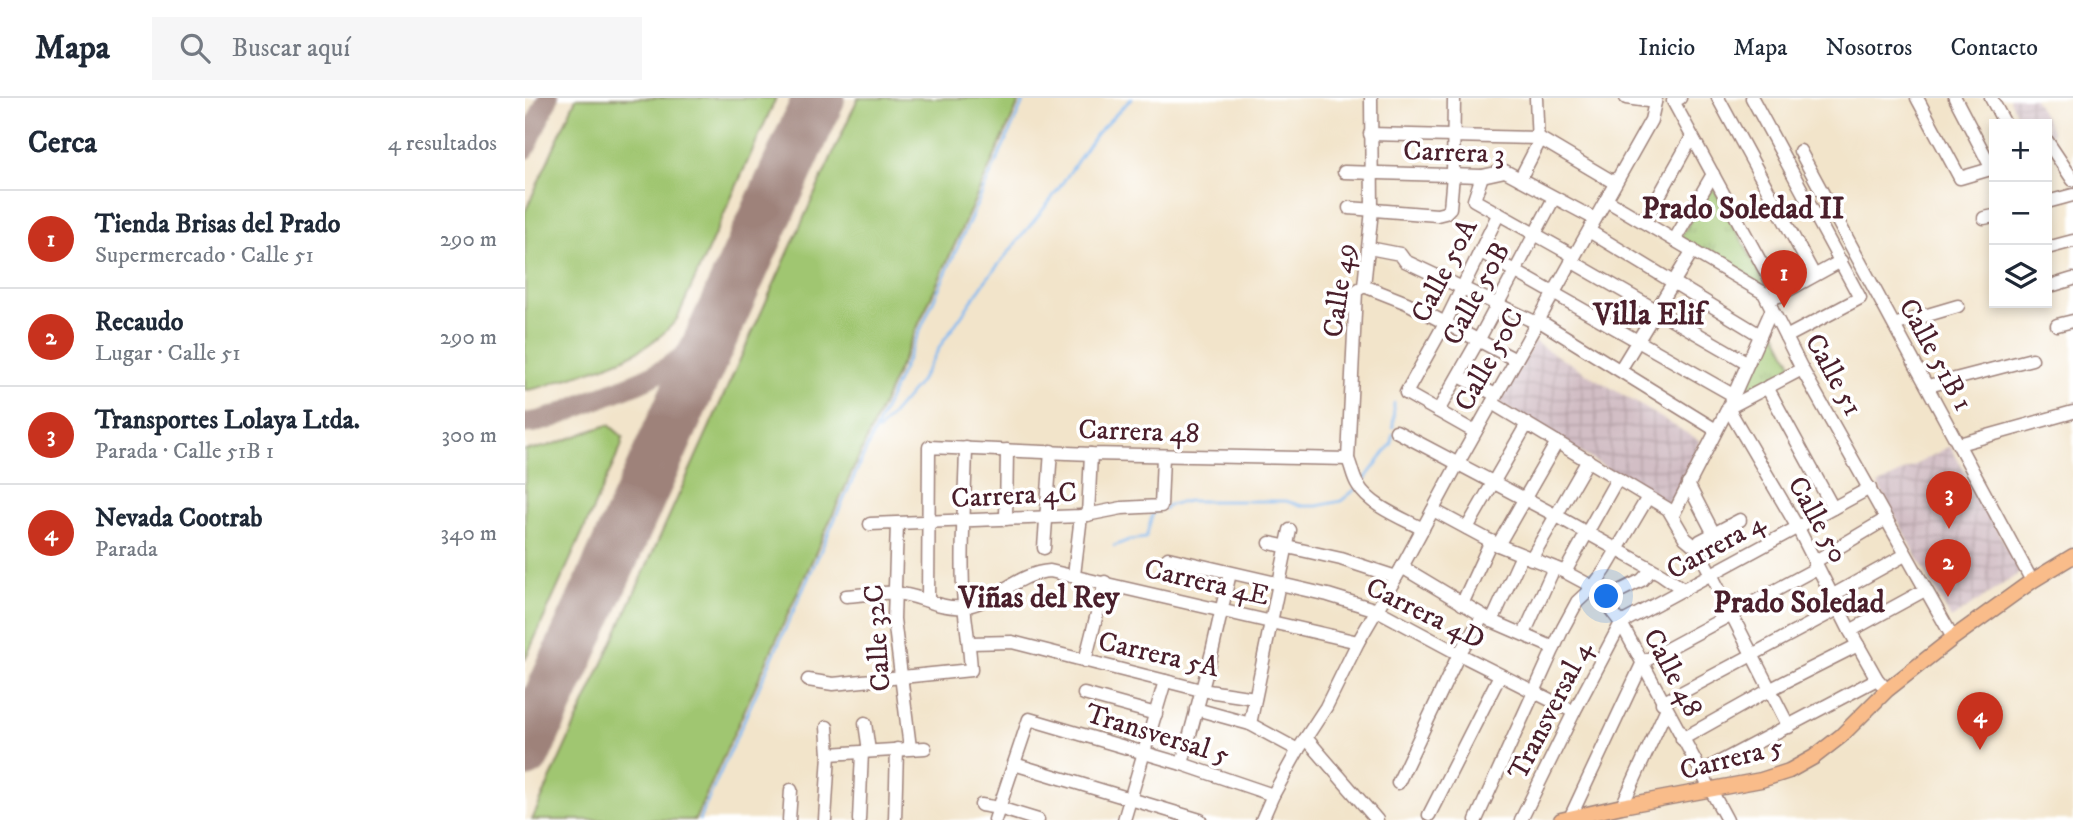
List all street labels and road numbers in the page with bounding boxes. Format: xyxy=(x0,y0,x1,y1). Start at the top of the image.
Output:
street label: Carrera 3 xyxy=(1403,133,1505,172)
street label: Calle 50A xyxy=(1403,212,1486,328)
street label: Calle 50B xyxy=(1435,236,1518,351)
street label: Calle 49 xyxy=(1316,241,1363,340)
street label: Calle 51B 1 xyxy=(1891,292,1981,417)
street label: Calle 50C xyxy=(1447,302,1532,417)
street label: Calle 51 xyxy=(1797,327,1871,422)
street label: Carrera 48 xyxy=(1078,412,1200,451)
street label: Calle 50 xyxy=(1780,470,1856,569)
street label: Carrera 4C xyxy=(950,475,1078,516)
street label: Carrera 4 xyxy=(1660,505,1772,588)
street label: Carrera 4E xyxy=(1141,551,1273,614)
street label: Carrera 4D xyxy=(1360,570,1491,657)
street label: Calle 32C xyxy=(856,583,899,693)
street label: Calle 48 xyxy=(1635,623,1710,723)
street label: Carrera 5A xyxy=(1095,624,1224,686)
street label: Transversal 4 xyxy=(1501,635,1601,786)
street label: Transversal 5 xyxy=(1081,696,1234,773)
street label: Carrera 5 xyxy=(1676,729,1787,788)

